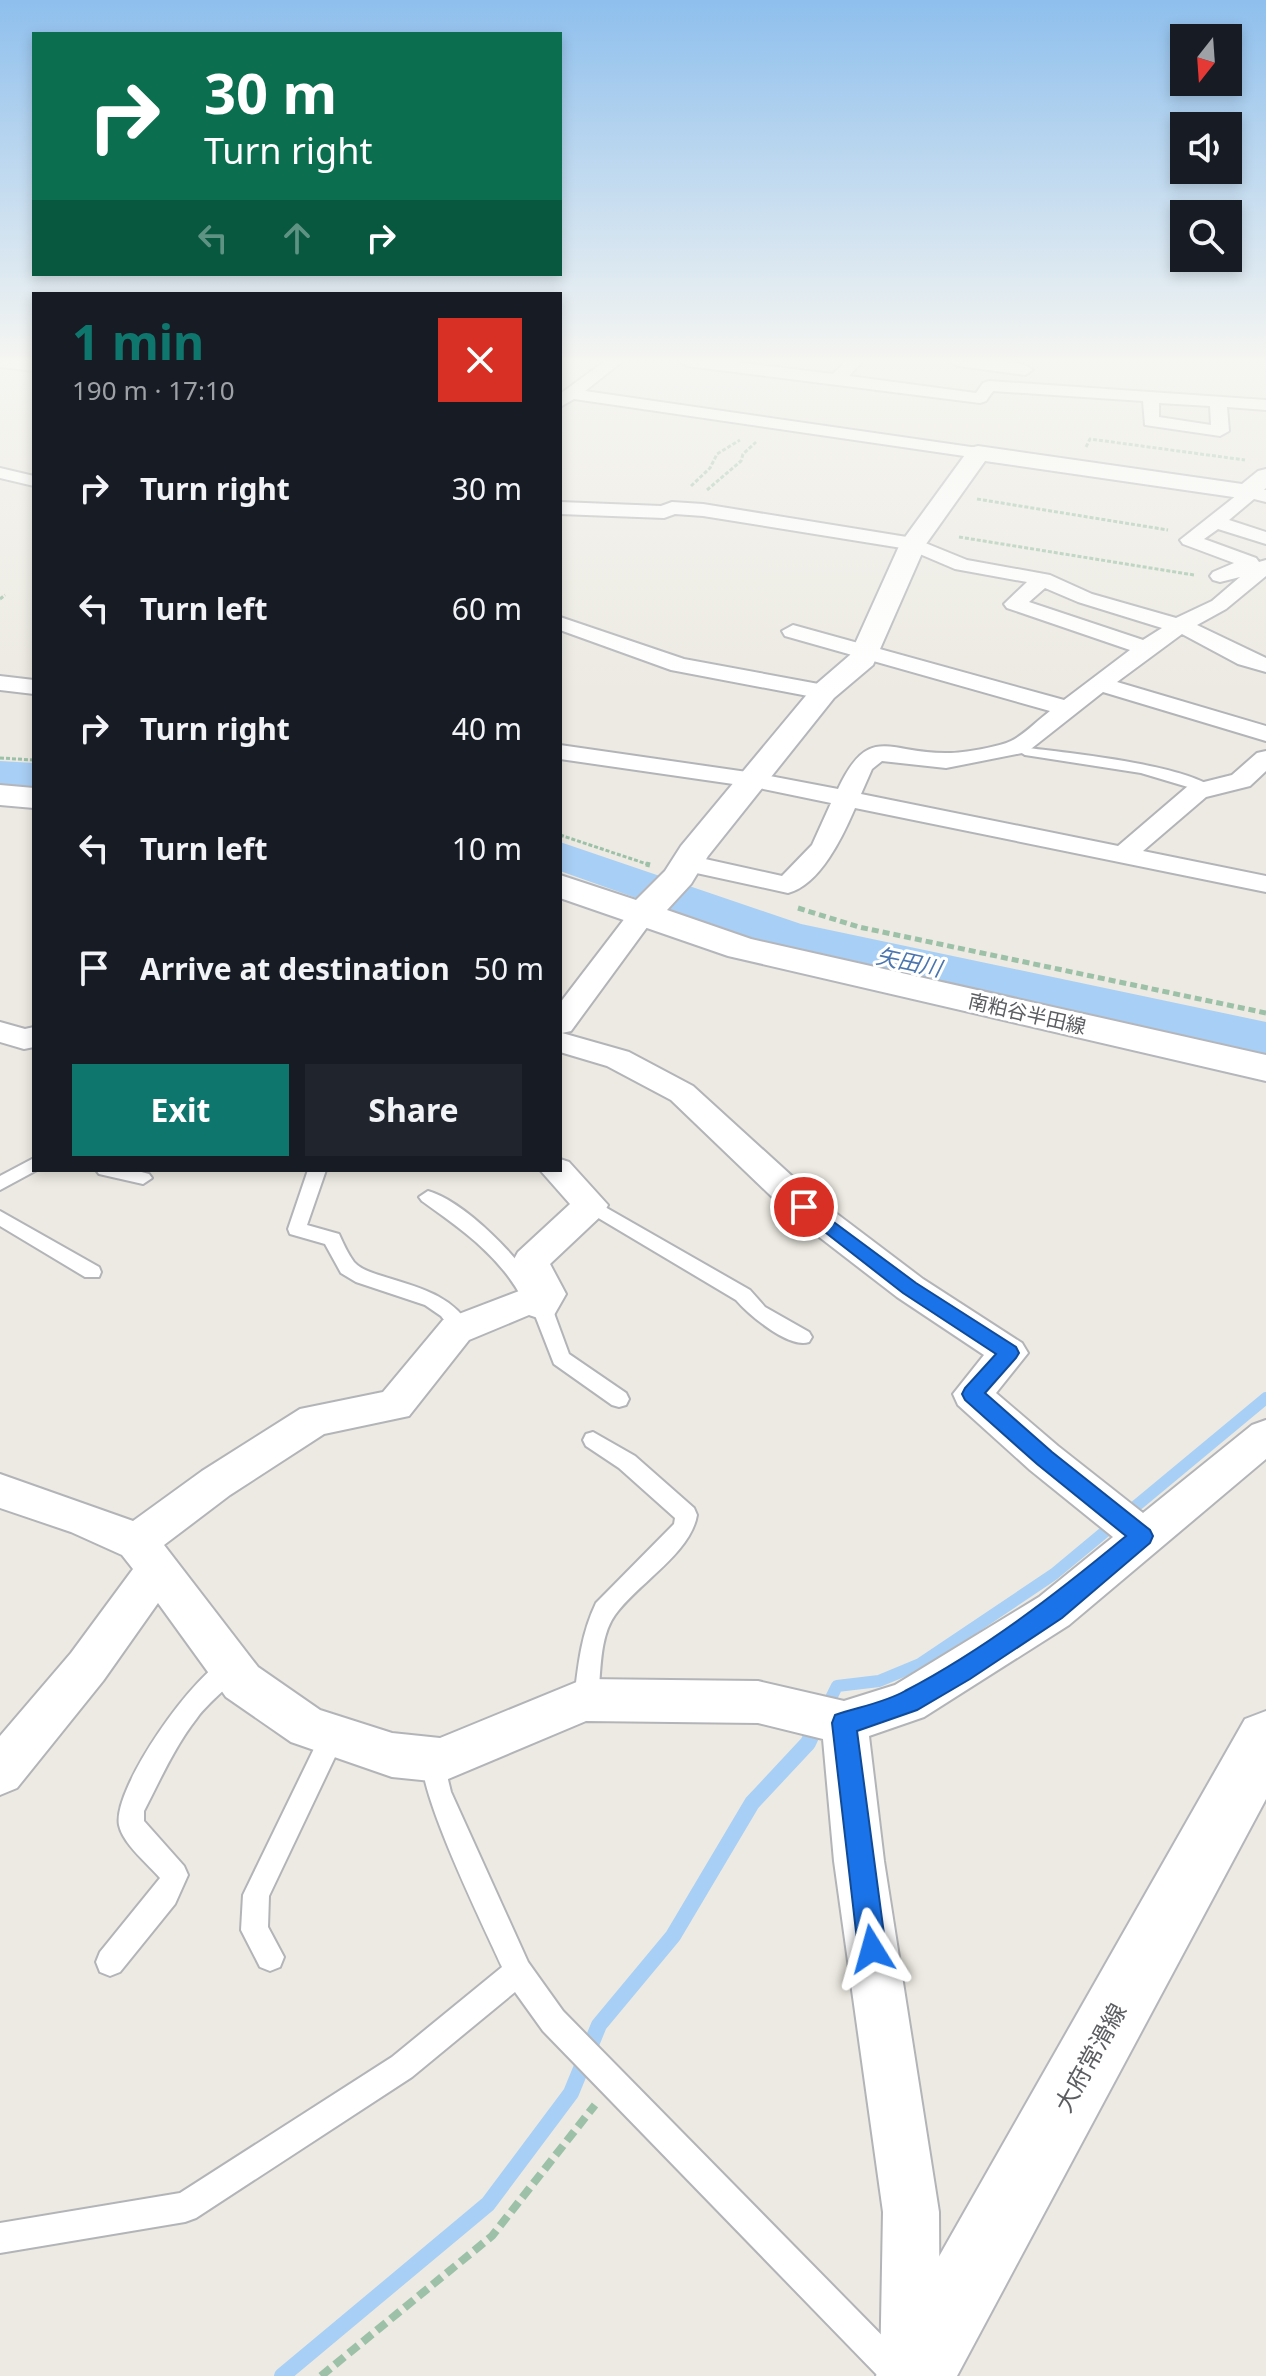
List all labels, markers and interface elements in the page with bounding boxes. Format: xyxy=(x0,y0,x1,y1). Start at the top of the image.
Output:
north arrow xyxy=(1170,24,1242,96)
map controls xyxy=(1170,24,1242,272)
text: 30 m xyxy=(204,54,337,130)
icon: right xyxy=(72,64,176,168)
button: sound xyxy=(1170,112,1242,184)
text: Turn right xyxy=(204,126,372,175)
button: search xyxy=(1170,200,1242,272)
icon: left xyxy=(191,216,235,260)
icon: ahead xyxy=(275,216,319,260)
icon: right xyxy=(359,216,403,260)
text: 1 min xyxy=(72,309,204,374)
button: close xyxy=(438,318,522,402)
text: 190 m · 17:10 xyxy=(72,372,235,408)
icon: right xyxy=(72,466,116,510)
text: Turn right xyxy=(140,468,290,509)
text: 30 m xyxy=(452,468,522,509)
icon: left xyxy=(72,586,116,630)
text: Turn left xyxy=(140,588,268,629)
text: 60 m xyxy=(452,588,522,629)
icon: right xyxy=(72,706,116,750)
text: Turn right xyxy=(140,708,290,749)
text: 40 m xyxy=(452,708,522,749)
icon: left xyxy=(72,826,116,870)
text: Turn left xyxy=(140,828,268,869)
text: 10 m xyxy=(452,828,522,869)
water label: 矢田川 xyxy=(874,939,947,983)
icon: arrive xyxy=(72,946,116,990)
text: Arrive at destination xyxy=(140,948,450,989)
text: 50 m xyxy=(474,948,544,989)
street label: 南粕谷半田線 xyxy=(966,987,1089,1040)
button: Exit xyxy=(72,1064,289,1156)
button: Share xyxy=(305,1064,522,1156)
pin xyxy=(770,1173,838,1241)
icon: arrive xyxy=(782,1185,826,1229)
position arrow xyxy=(830,1907,914,1991)
street label: 大府常滑線 xyxy=(1046,1997,1133,2118)

